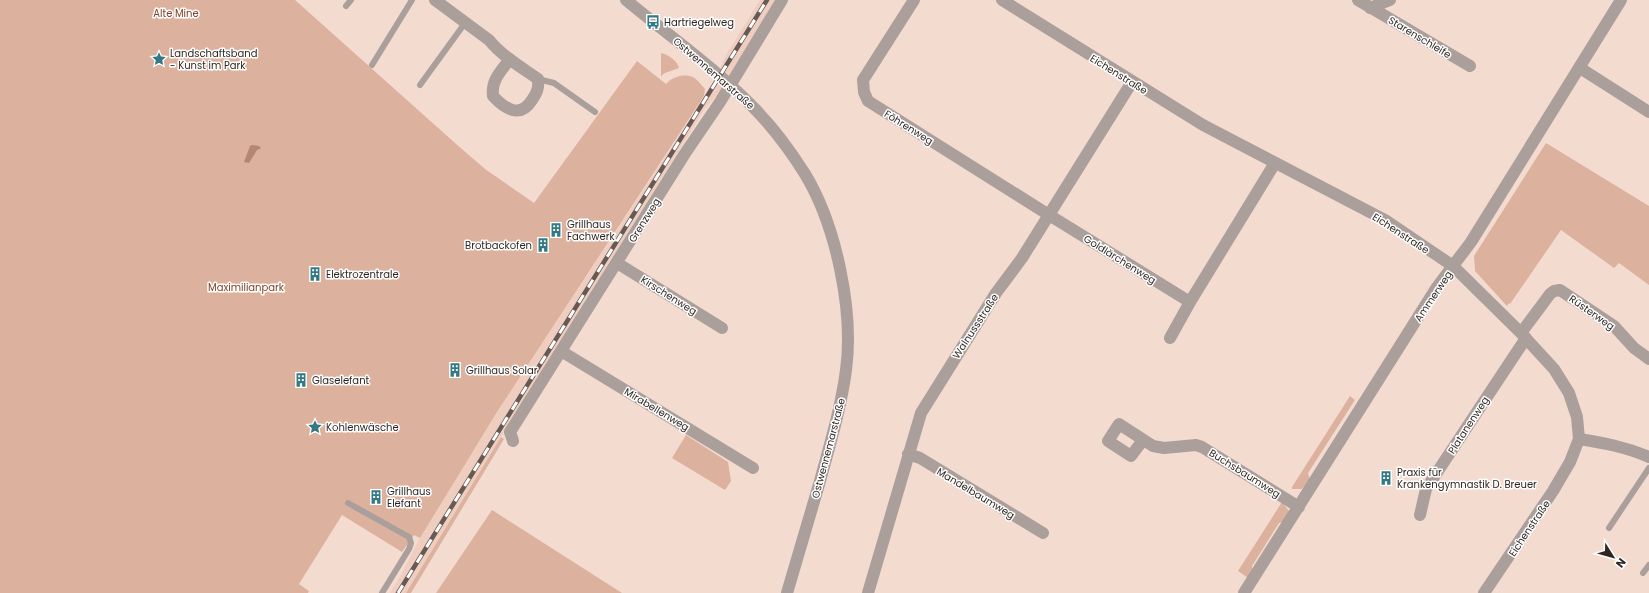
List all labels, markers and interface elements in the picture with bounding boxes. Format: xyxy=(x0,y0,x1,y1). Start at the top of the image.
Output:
park label: Alte Mine xyxy=(153,6,199,21)
street label: Starenschleife xyxy=(1385,13,1454,62)
bus stop icon: Hartriegelweg xyxy=(645,14,661,30)
place label: Hartriegelweg xyxy=(664,15,734,30)
street label: Ostwennemarstraße xyxy=(670,34,758,113)
place label: Landschaftsband - Kunst im Park xyxy=(170,46,258,73)
place icon: Landschaftsband - Kunst im Park xyxy=(151,51,167,67)
street label: Eichenstraße xyxy=(1087,51,1150,98)
street label: Föhrenweg xyxy=(881,106,936,148)
street label: Grenzweg xyxy=(625,195,664,245)
street label: Eichenstraße xyxy=(1369,209,1432,257)
place label: Grillhaus Fachwerk xyxy=(567,217,615,244)
building icon: Grillhaus Fachwerk xyxy=(548,222,564,238)
street label: Goldlärchenweg xyxy=(1081,231,1159,288)
building icon: Brotbackofen xyxy=(535,237,551,253)
place label: Brotbackofen xyxy=(465,238,532,253)
building icon: Elektrozentrale xyxy=(307,266,323,282)
place label: Elektrozentrale xyxy=(326,267,399,282)
street label: Ammerweg xyxy=(1411,268,1456,325)
street label: Kirschenweg xyxy=(638,272,700,319)
park label: Maximilianpark xyxy=(208,280,285,295)
street label: Walnussstraße xyxy=(949,291,1002,362)
street label: Rüsterweg xyxy=(1566,291,1617,334)
building icon: Grillhaus Solar xyxy=(447,362,463,378)
place label: Grillhaus Solar xyxy=(466,363,538,378)
building icon: Glaselefant xyxy=(293,372,309,388)
place label: Glaselefant xyxy=(312,373,370,388)
street label: Mirabellenweg xyxy=(622,384,692,435)
street label: Platanenweg xyxy=(1444,394,1493,457)
street label: Ostwennemarstraße xyxy=(808,396,849,500)
place icon: Kohlenwäsche xyxy=(307,419,323,435)
place label: Kohlenwäsche xyxy=(326,420,399,435)
street label: Buchsbaumweg xyxy=(1206,445,1283,501)
street label: Mandelbaumweg xyxy=(934,464,1018,523)
place label: Praxis für Krankengymnastik D. Breuer xyxy=(1397,465,1537,492)
building icon: Praxis für Krankengymnastik D. Breuer xyxy=(1378,470,1394,486)
place label: Grillhaus Elefant xyxy=(387,484,431,511)
building icon: Grillhaus Elefant xyxy=(368,489,384,505)
street label: Eichenstraße xyxy=(1505,497,1554,559)
north arrow xyxy=(1593,537,1633,577)
text: N xyxy=(1612,555,1630,571)

